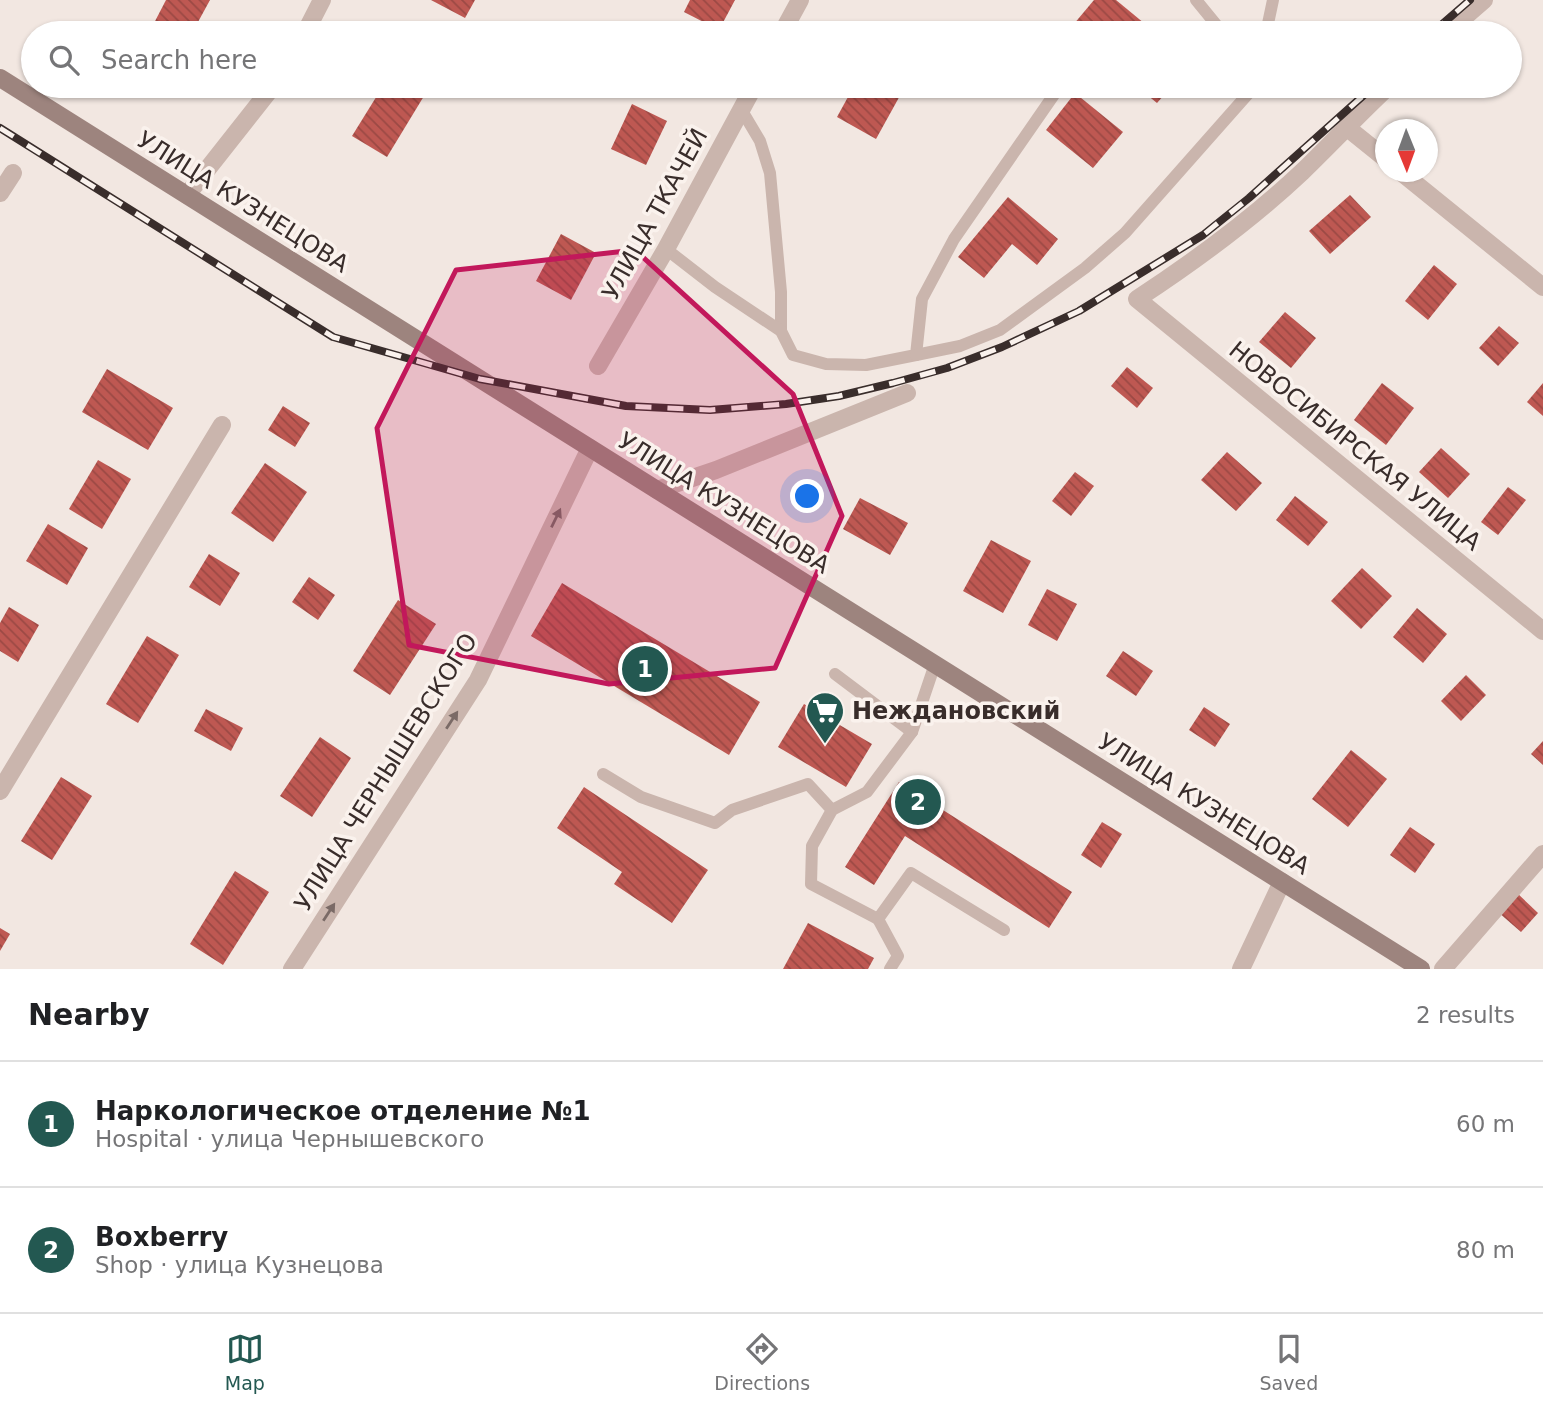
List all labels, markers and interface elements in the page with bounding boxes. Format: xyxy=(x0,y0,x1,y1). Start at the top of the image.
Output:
search box xyxy=(21,21,1522,98)
icon: search xyxy=(45,41,83,79)
text: Search here xyxy=(101,45,257,75)
north arrow xyxy=(1375,119,1438,182)
street label: УЛИЦА ТКАЧЕЙ xyxy=(596,123,714,304)
street label: УЛИЦА КУЗНЕЦОВА xyxy=(132,125,354,279)
street label: НОВОСИБИРСКАЯ УЛИЦА xyxy=(1223,336,1487,557)
street label: УЛИЦА КУЗНЕЦОВА xyxy=(613,426,835,580)
your location xyxy=(790,479,824,513)
one-way arrow xyxy=(550,508,561,528)
street label: УЛИЦА ЧЕРНЫШЕВСКОГО xyxy=(289,628,483,916)
pin: 1 xyxy=(622,643,668,695)
supermarket icon: Неждановский xyxy=(804,690,846,745)
place label: Неждановский xyxy=(852,697,1060,725)
one-way arrow xyxy=(445,711,458,730)
street label: УЛИЦА КУЗНЕЦОВА xyxy=(1093,727,1315,881)
pin: 2 xyxy=(895,776,941,828)
one-way arrow xyxy=(322,902,335,921)
text: Nearby xyxy=(28,997,150,1032)
text: 2 results xyxy=(1416,1002,1515,1028)
text: Наркологическое отделение №1 xyxy=(95,1096,591,1126)
text: 1 xyxy=(43,1111,59,1137)
text: 60 m xyxy=(1456,1111,1515,1137)
text: Hospital · улица Чернышевского xyxy=(95,1126,484,1152)
text: Boxberry xyxy=(95,1222,228,1252)
text: 2 xyxy=(43,1237,59,1263)
text: 80 m xyxy=(1456,1237,1515,1263)
text: Shop · улица Кузнецова xyxy=(95,1252,384,1278)
tab: Map xyxy=(225,1330,265,1394)
tab: Directions xyxy=(714,1330,810,1394)
tab: Saved xyxy=(1260,1330,1318,1394)

